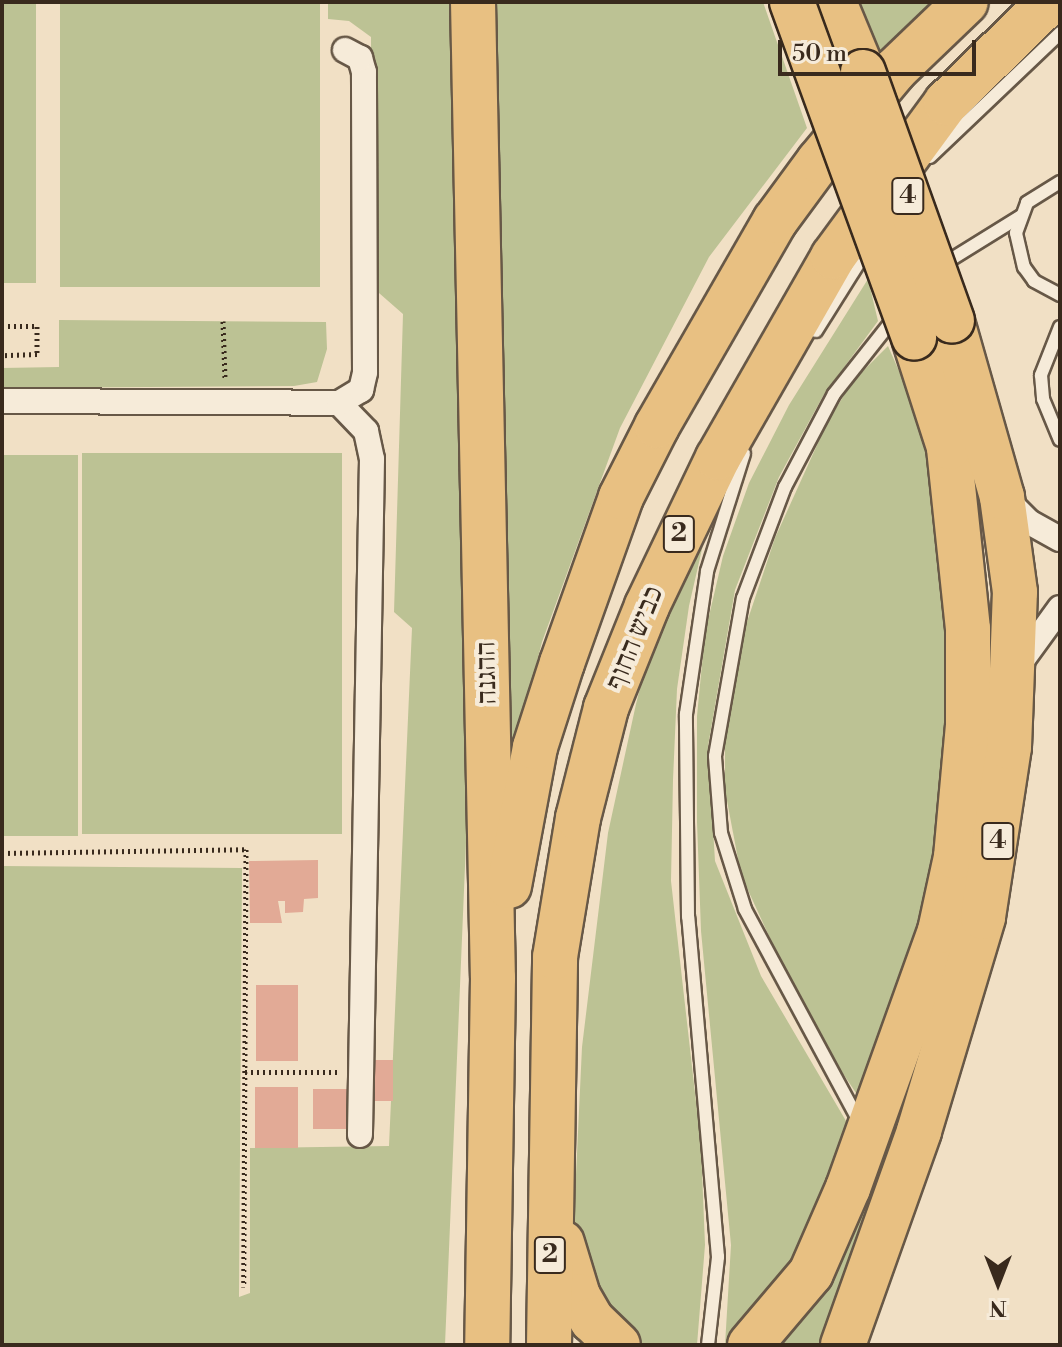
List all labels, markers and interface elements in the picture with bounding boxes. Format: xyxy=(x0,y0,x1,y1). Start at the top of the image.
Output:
scale bar xyxy=(782,24,980,74)
text: 50 m xyxy=(792,39,847,69)
road number: 4 xyxy=(890,174,926,218)
road number: 2 xyxy=(661,512,697,556)
street label: כביש החוף xyxy=(599,581,671,695)
street label: ההגנה xyxy=(470,641,504,705)
road number: 4 xyxy=(980,819,1016,863)
road number: 2 xyxy=(532,1233,568,1277)
north arrow xyxy=(958,1243,1038,1323)
text: N xyxy=(989,1294,1007,1321)

